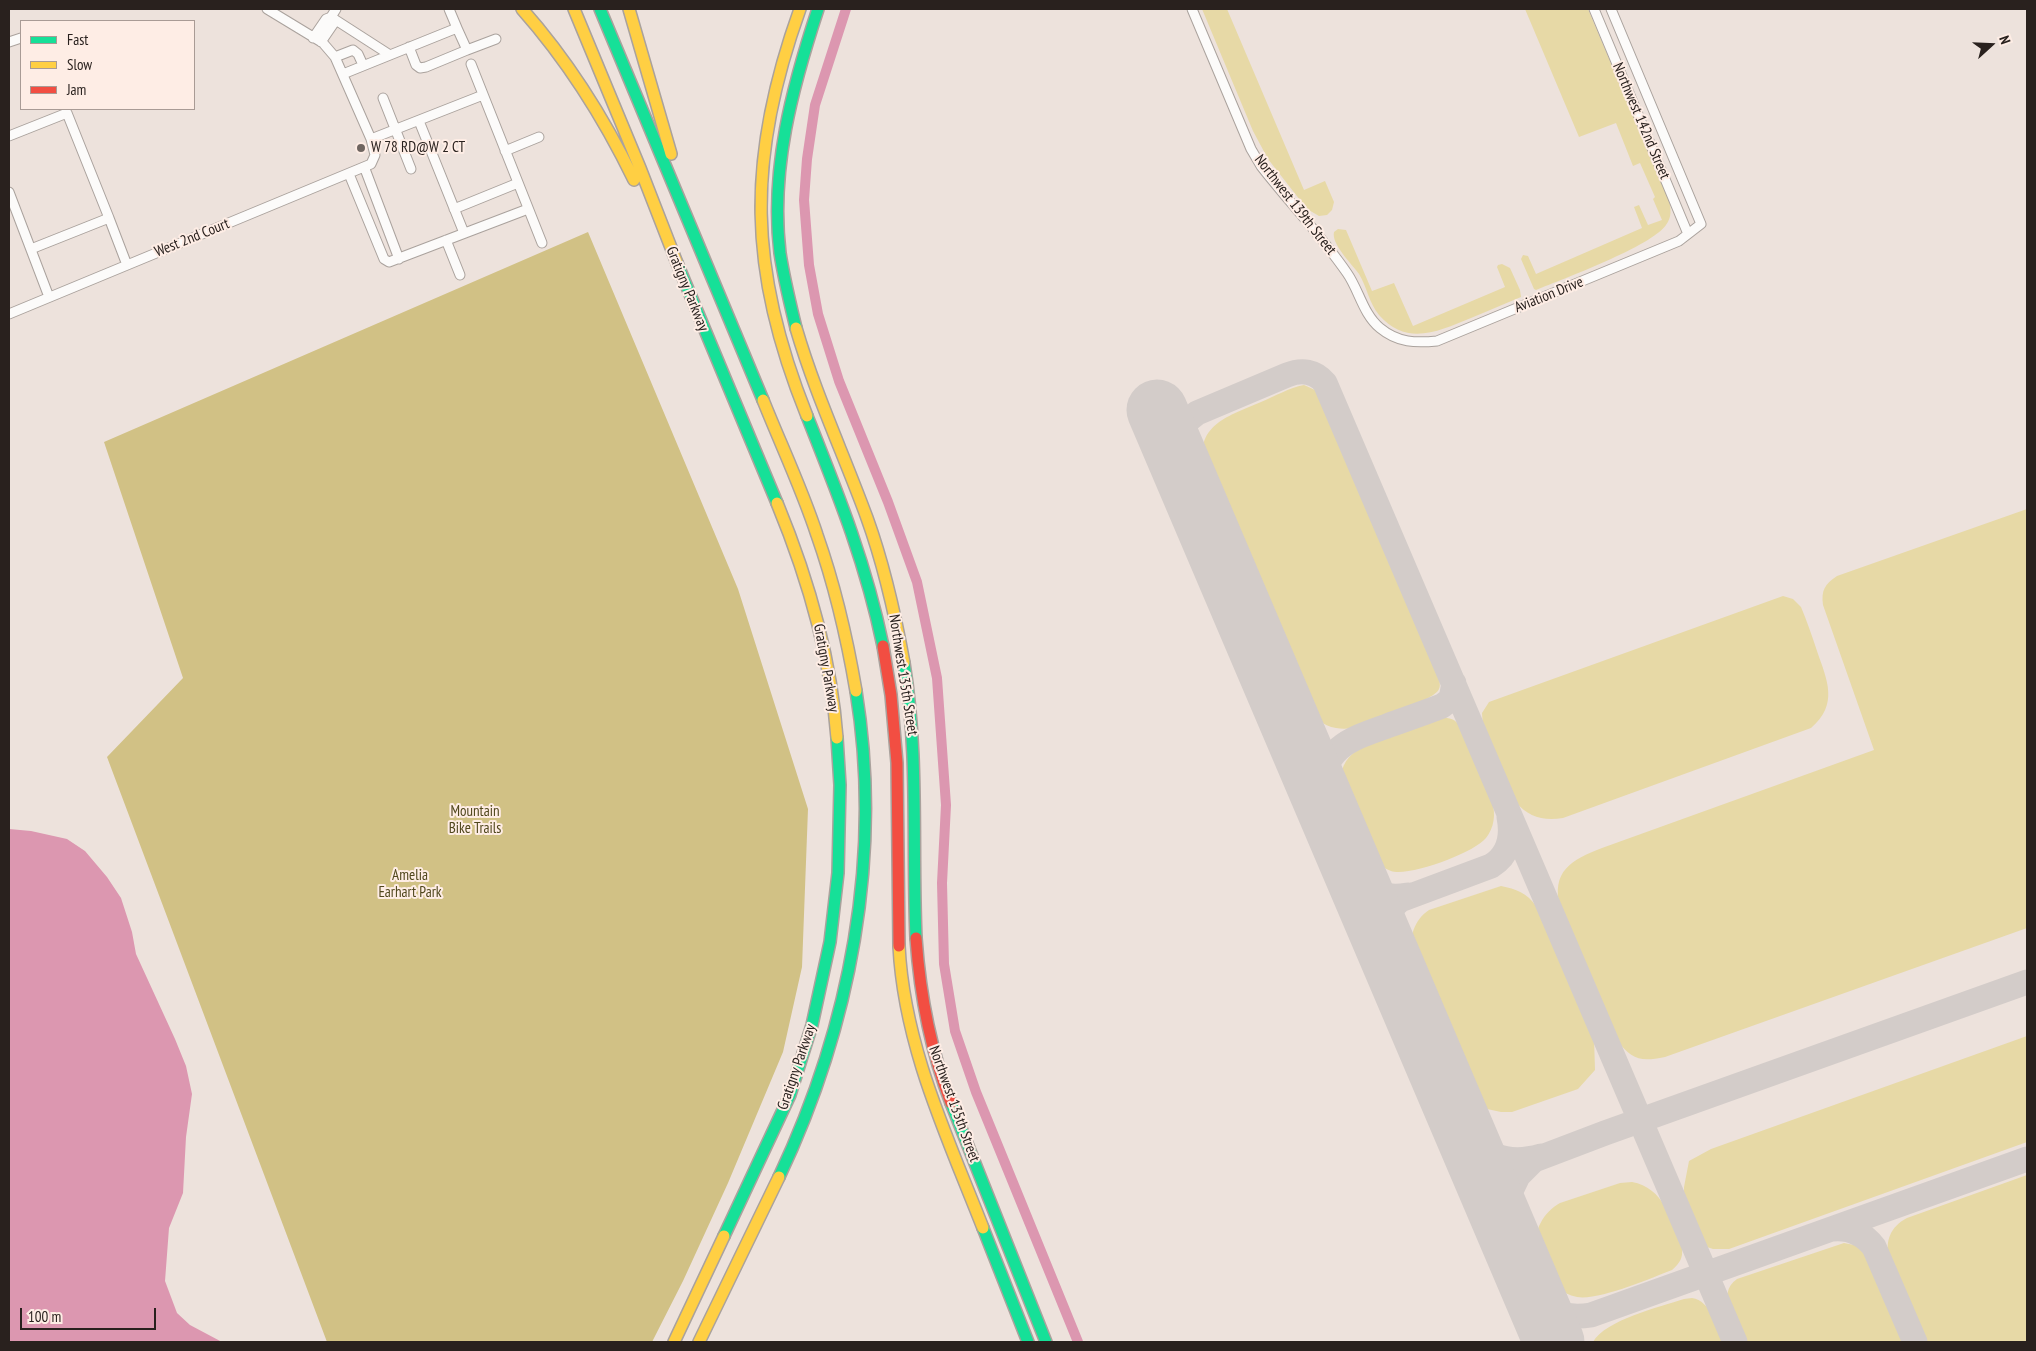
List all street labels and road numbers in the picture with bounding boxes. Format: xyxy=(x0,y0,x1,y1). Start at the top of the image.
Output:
street label: Northwest 142nd Street xyxy=(1608,60,1674,182)
street label: Northwest 139th Street xyxy=(1250,151,1340,259)
street label: West 2nd Court xyxy=(152,215,232,261)
street label: Gratigny Parkway xyxy=(662,244,712,334)
street label: Aviation Drive xyxy=(1512,273,1586,317)
street label: Northwest 135th Street xyxy=(885,613,921,737)
street label: Gratigny Parkway xyxy=(809,622,843,714)
street label: Gratigny Parkway xyxy=(774,1022,820,1112)
street label: Northwest 135th Street xyxy=(925,1043,983,1165)

